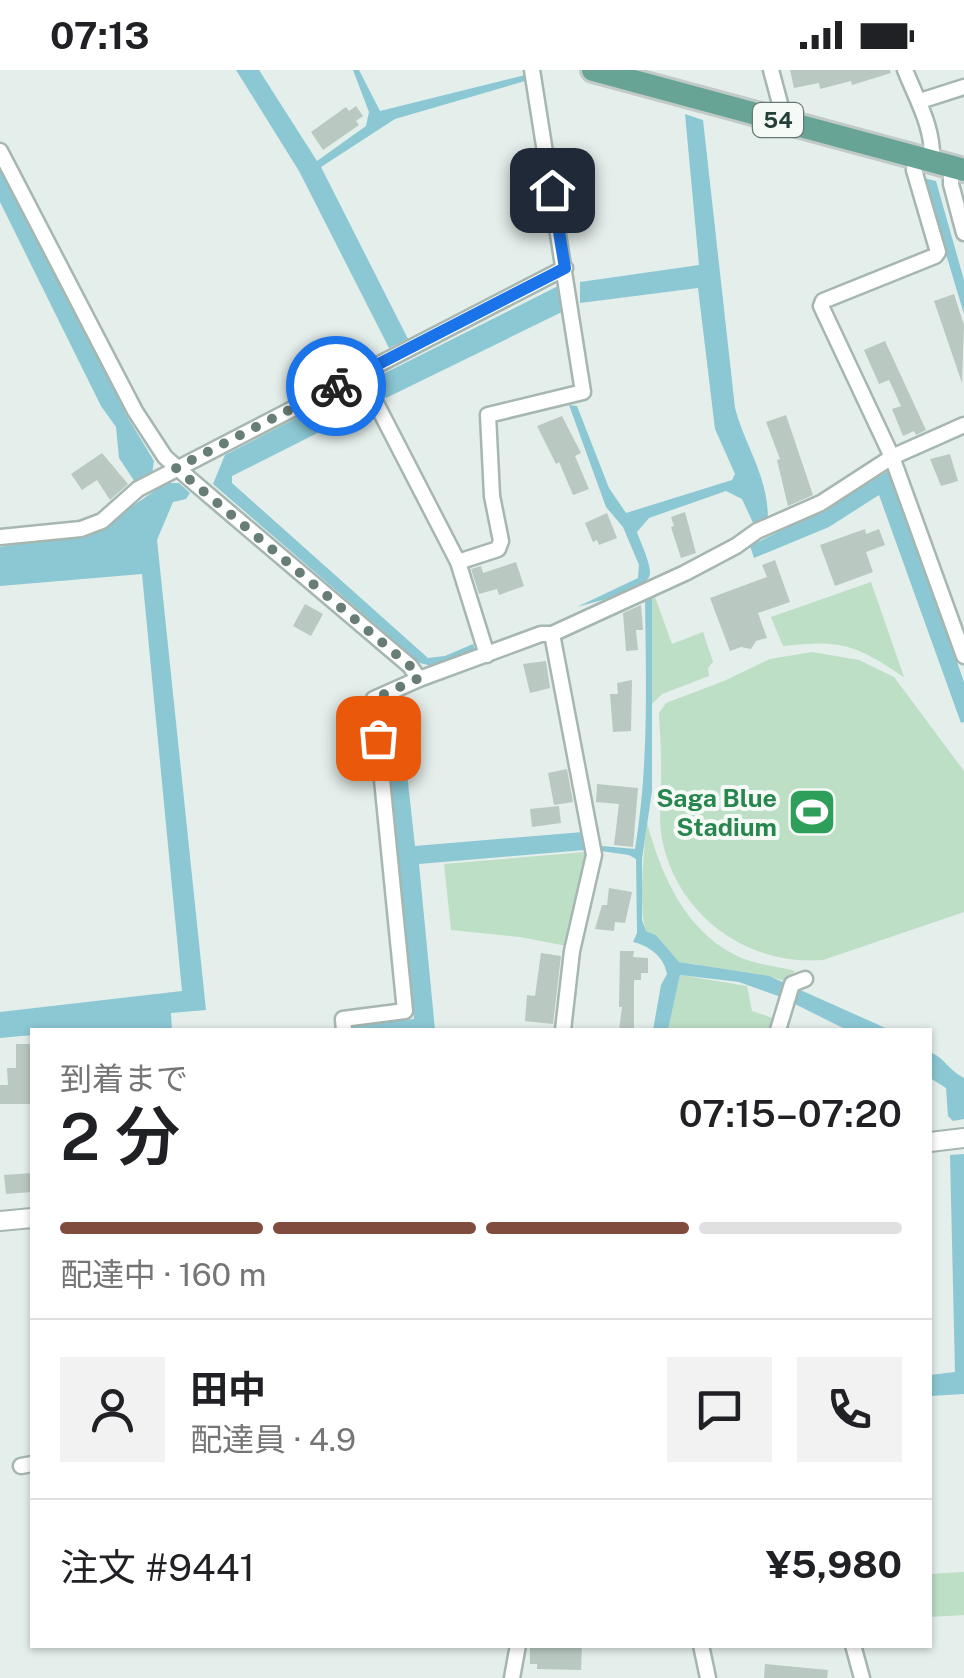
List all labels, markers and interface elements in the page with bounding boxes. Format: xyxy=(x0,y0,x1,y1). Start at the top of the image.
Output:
text: 07:13 xyxy=(50,13,149,58)
road number: 54 xyxy=(753,103,803,137)
pin xyxy=(510,148,595,233)
icon: home xyxy=(525,163,580,218)
courier xyxy=(286,336,386,436)
icon: bike xyxy=(309,359,364,414)
pin xyxy=(336,696,421,781)
icon: bag xyxy=(351,711,406,766)
place label: Saga Blue Stadium xyxy=(656,783,777,842)
sports icon: Saga Blue Stadium xyxy=(786,786,838,838)
text: 到着まで xyxy=(60,1060,188,1097)
text: 07:15–07:20 xyxy=(679,1091,902,1136)
text: 2 分 xyxy=(60,1098,180,1175)
text: 配達中 · 160 m xyxy=(60,1256,266,1293)
button: person xyxy=(60,1357,165,1462)
button: chat xyxy=(667,1357,772,1462)
button: phone xyxy=(797,1357,902,1462)
text: 田中 xyxy=(190,1367,266,1412)
text: 配達員 · 4.9 xyxy=(190,1421,356,1458)
text: ¥5,980 xyxy=(766,1542,902,1587)
text: 注文 #9441 xyxy=(60,1545,255,1590)

